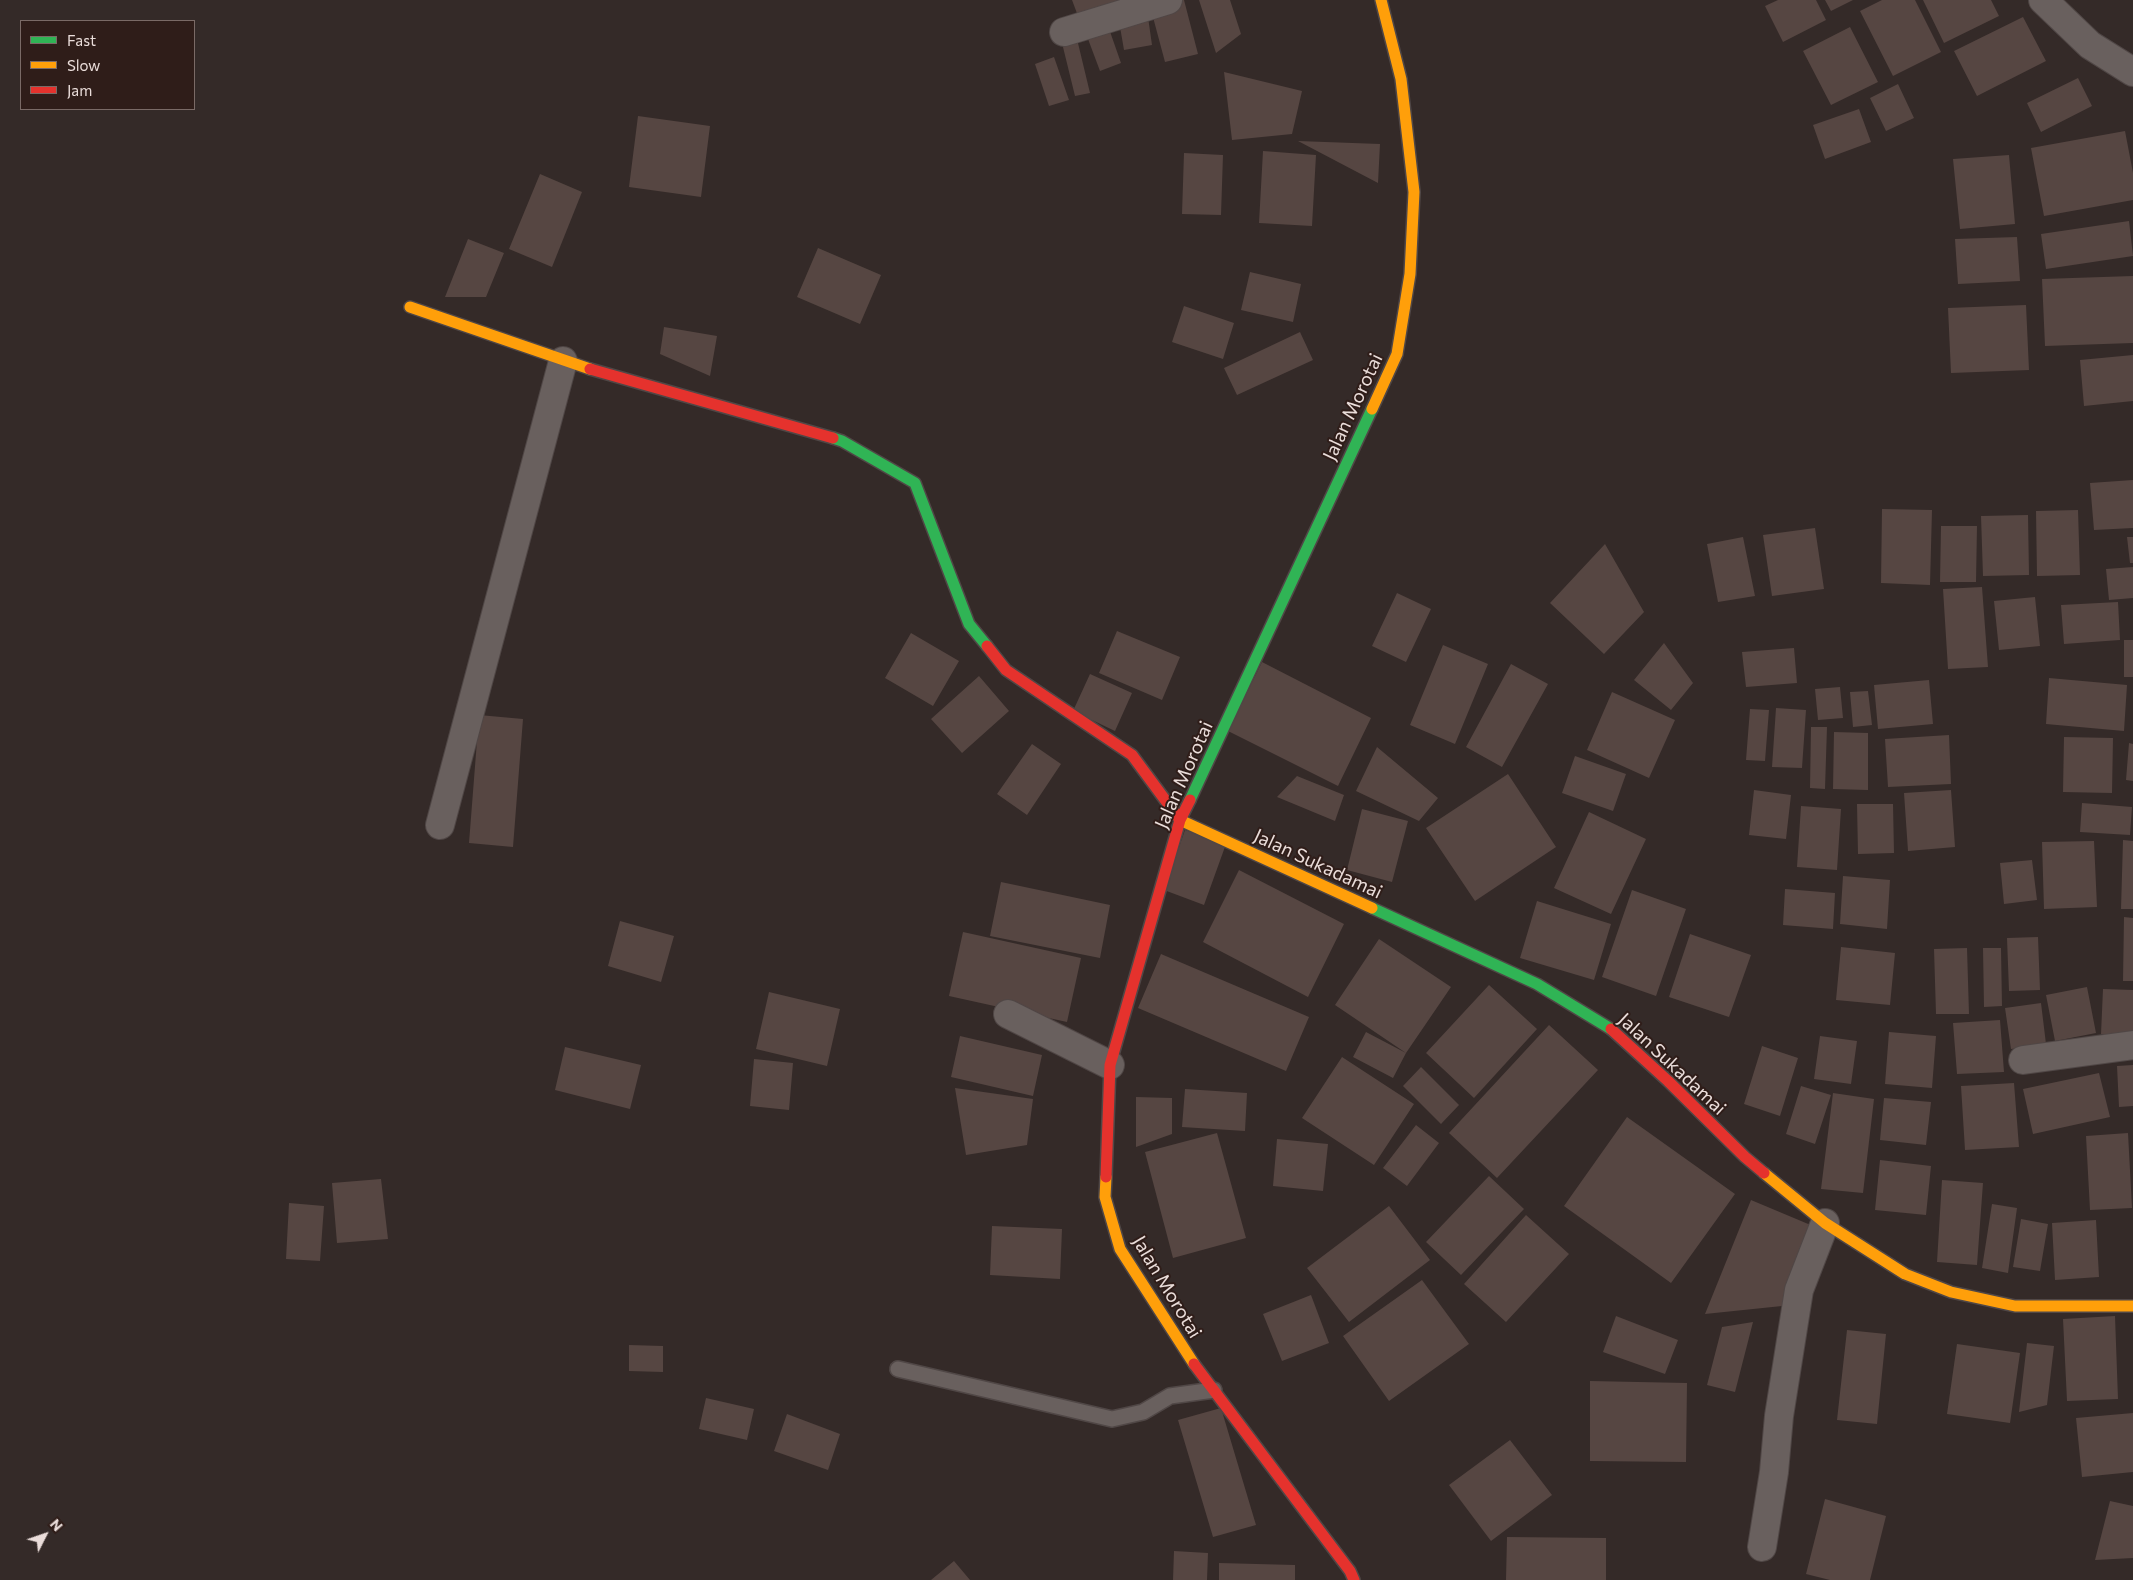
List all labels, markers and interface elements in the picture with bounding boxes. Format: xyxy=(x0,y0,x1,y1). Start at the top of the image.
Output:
legend xyxy=(20,20,195,110)
text: Fast xyxy=(67,31,96,49)
text: Slow xyxy=(67,56,100,74)
text: Jam xyxy=(67,81,92,99)
street label: Jalan Morotai xyxy=(1318,350,1388,464)
street label: Jalan Morotai xyxy=(1150,718,1218,832)
street label: Jalan Sukadamai xyxy=(1250,824,1386,904)
street label: Jalan Sukadamai xyxy=(1613,1008,1731,1120)
street label: Jalan Morotai xyxy=(1128,1232,1206,1342)
north arrow xyxy=(20,1510,70,1560)
text: N xyxy=(47,1515,67,1534)

